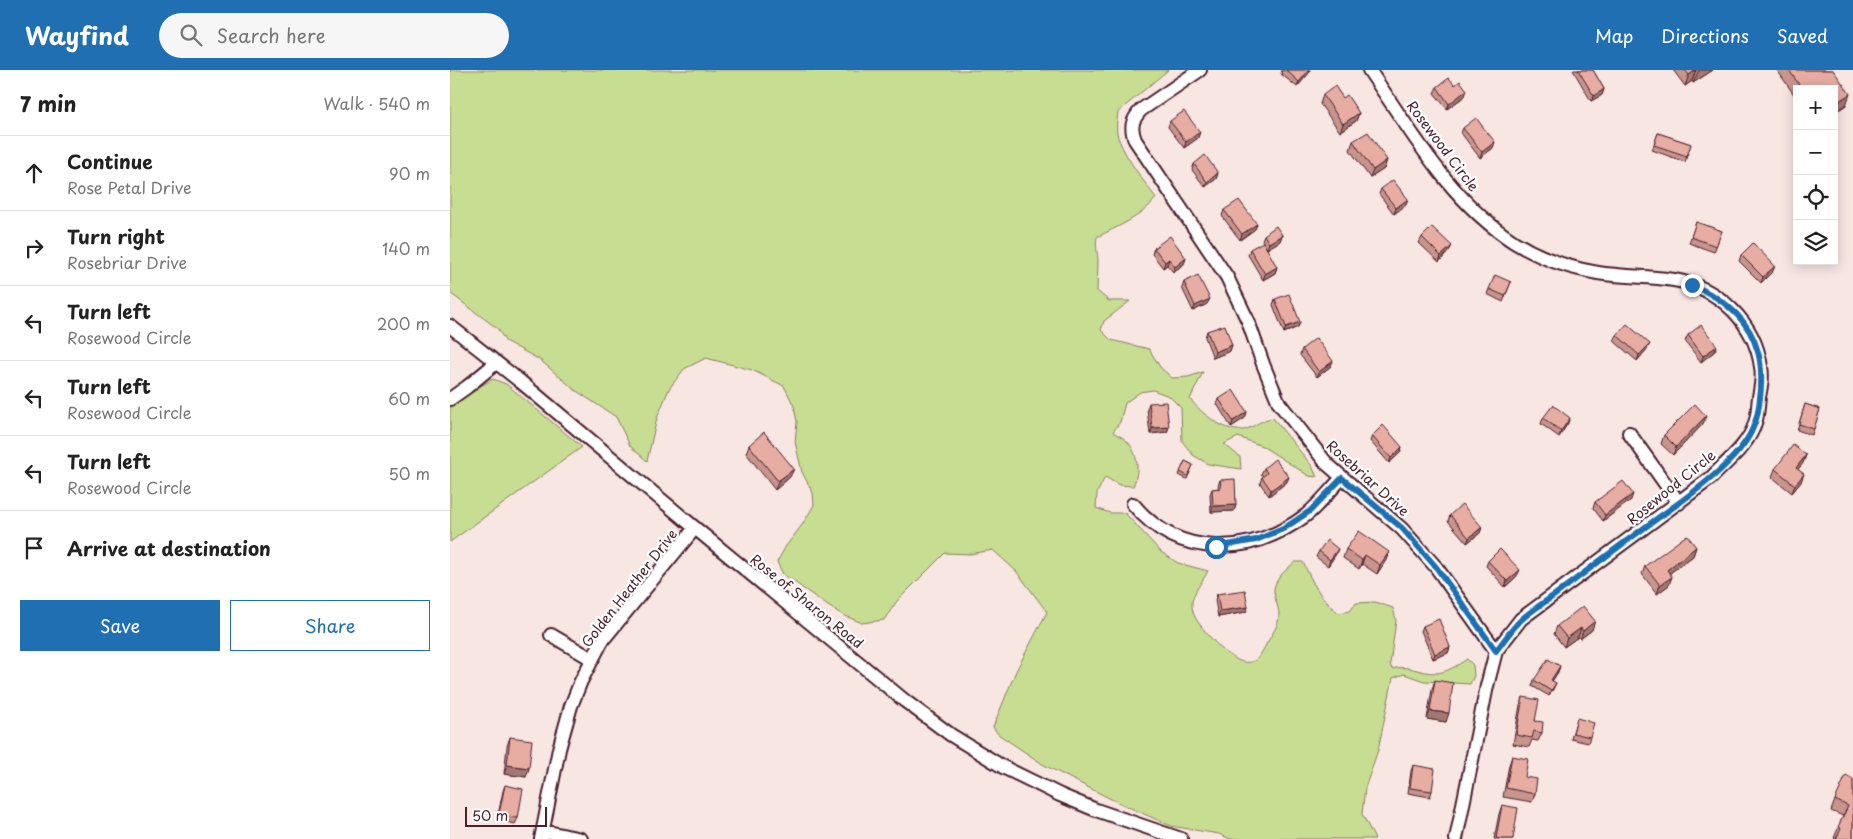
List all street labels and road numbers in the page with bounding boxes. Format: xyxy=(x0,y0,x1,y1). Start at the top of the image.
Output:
street label: Rosewood Circle xyxy=(1402,96,1484,196)
street label: Rosebriar Drive xyxy=(1322,435,1414,521)
street label: Rosewood Circle xyxy=(1622,444,1720,529)
street label: Golden Heather Drive xyxy=(576,524,682,652)
street label: Rose of Sharon Road xyxy=(746,549,868,653)

